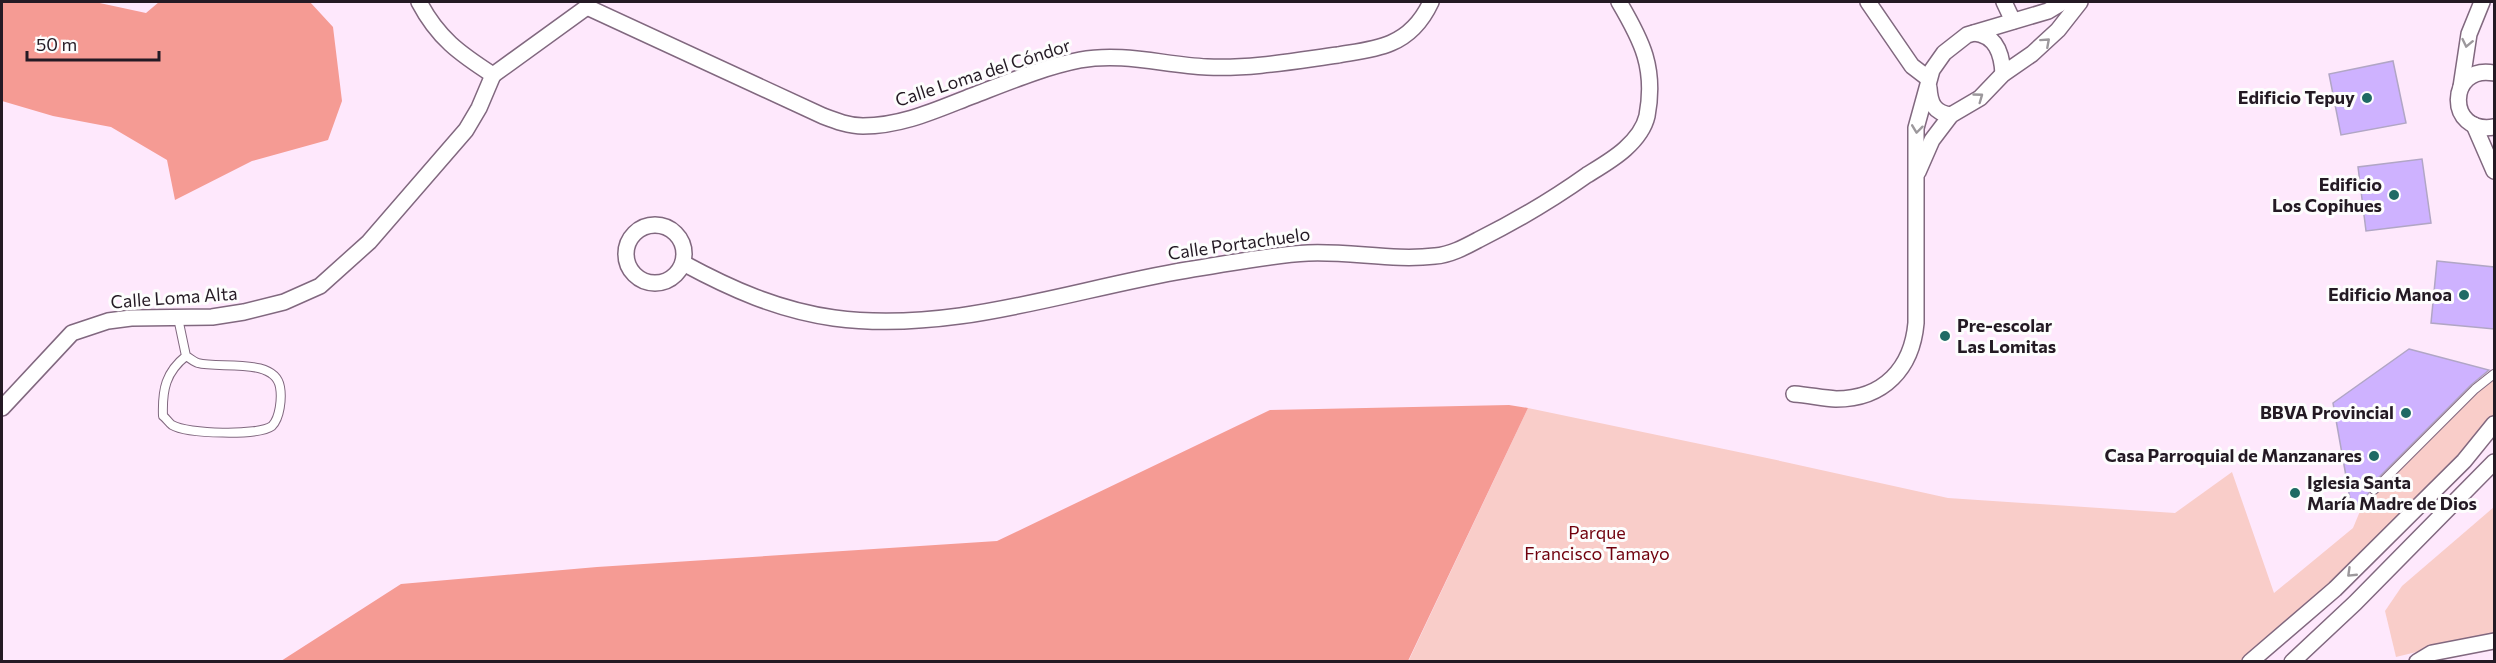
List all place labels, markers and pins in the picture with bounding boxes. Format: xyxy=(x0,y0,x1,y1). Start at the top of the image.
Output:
place label: Edificio Tepuy xyxy=(2238,86,2355,108)
marker: Edificio Tepuy xyxy=(2360,91,2374,105)
place label: Edificio Los Copihues xyxy=(2272,173,2382,216)
marker: Edificio Los Copihues xyxy=(2387,188,2401,202)
place label: Edificio Manoa xyxy=(2328,283,2452,305)
marker: Edificio Manoa xyxy=(2457,288,2471,302)
place label: Pre-escolar Las Lomitas xyxy=(1957,314,2056,357)
marker: Pre-escolar Las Lomitas xyxy=(1938,329,1952,343)
place label: BBVA Provincial xyxy=(2260,401,2394,423)
marker: BBVA Provincial xyxy=(2399,406,2413,420)
place label: Casa Parroquial de Manzanares xyxy=(2104,444,2362,466)
marker: Casa Parroquial de Manzanares xyxy=(2367,449,2381,463)
place label: Iglesia Santa María Madre de Dios xyxy=(2307,471,2477,514)
marker: Iglesia Santa María Madre de Dios xyxy=(2288,486,2302,500)

